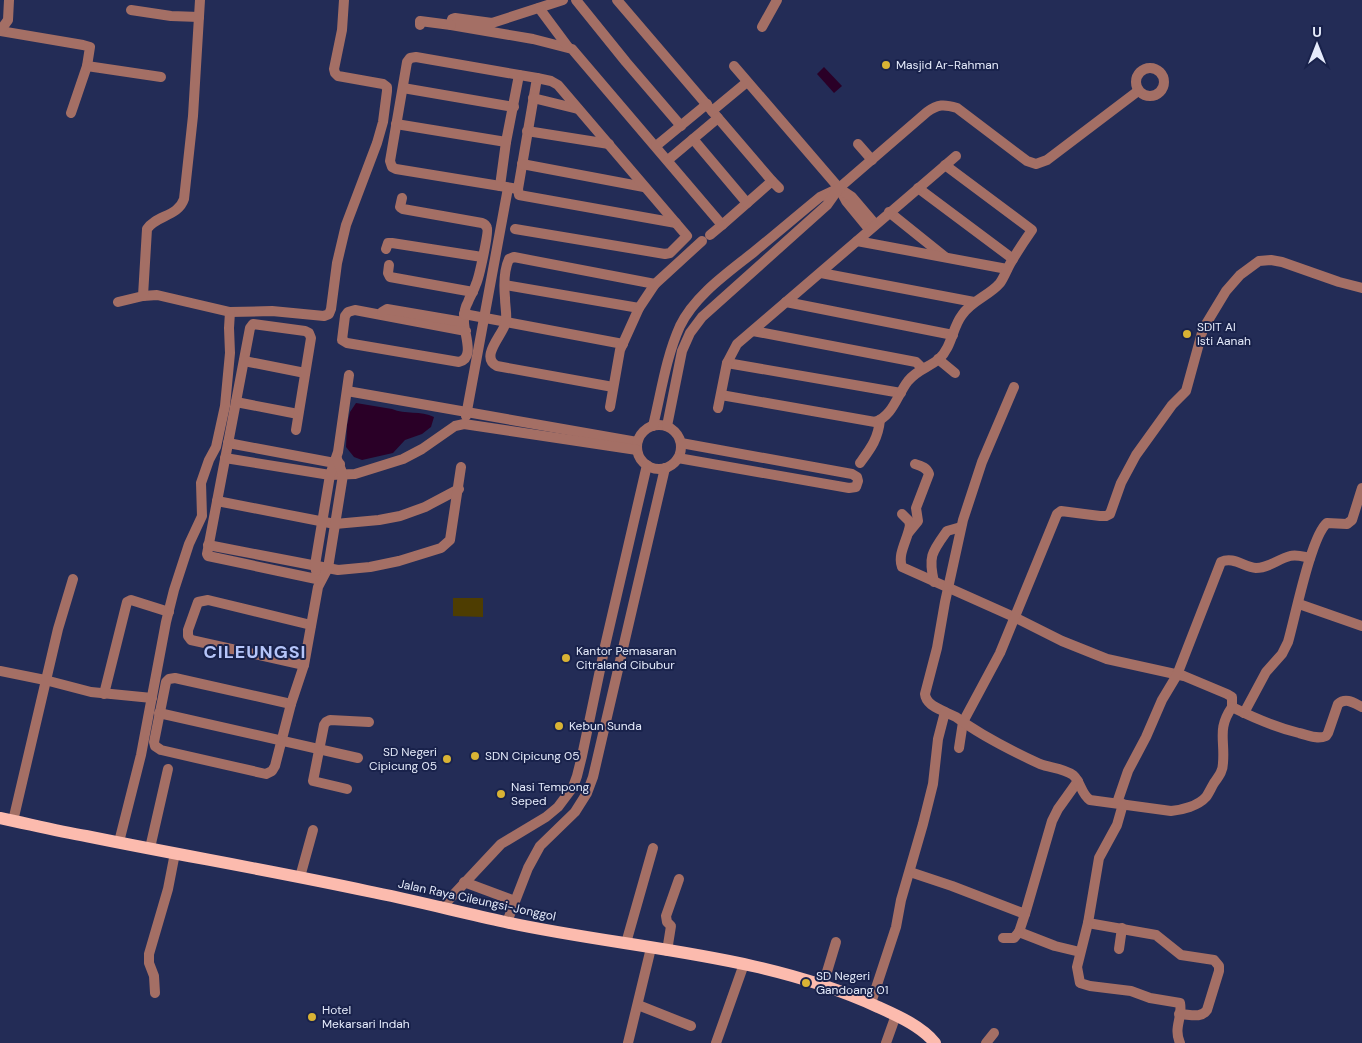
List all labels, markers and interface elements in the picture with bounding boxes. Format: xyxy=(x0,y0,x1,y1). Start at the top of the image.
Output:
north arrow xyxy=(1292,20,1342,70)
text: U xyxy=(1312,23,1322,41)
place label: Masjid Ar-Rahman xyxy=(896,57,999,73)
marker: Masjid Ar-Rahman xyxy=(880,59,892,71)
place label: SDIT Al Isti Aanah xyxy=(1197,319,1251,349)
marker: SDIT Al Isti Aanah xyxy=(1181,328,1193,340)
district label: CILEUNGSI xyxy=(204,640,306,664)
place label: Kantor Pemasaran Citraland Cibubur xyxy=(576,643,677,673)
marker: Kantor Pemasaran Citraland Cibubur xyxy=(560,652,572,664)
place label: Kebun Sunda xyxy=(569,718,642,734)
marker: Kebun Sunda xyxy=(553,720,565,732)
place label: SD Negeri Cipicung 05 xyxy=(369,744,437,774)
place label: SDN Cipicung 05 xyxy=(485,748,580,764)
marker: SDN Cipicung 05 xyxy=(469,750,481,762)
marker: SD Negeri Cipicung 05 xyxy=(441,753,453,765)
place label: Nasi Tempong Seped xyxy=(511,779,590,809)
marker: Nasi Tempong Seped xyxy=(495,788,507,800)
street label: Jalan Raya Cileungsi-Jonggol xyxy=(397,875,557,925)
place label: SD Negeri Gandoang 01 xyxy=(816,968,888,998)
marker: SD Negeri Gandoang 01 xyxy=(800,977,812,989)
place label: Hotel Mekarsari Indah xyxy=(322,1002,410,1032)
marker: Hotel Mekarsari Indah xyxy=(306,1011,318,1023)

